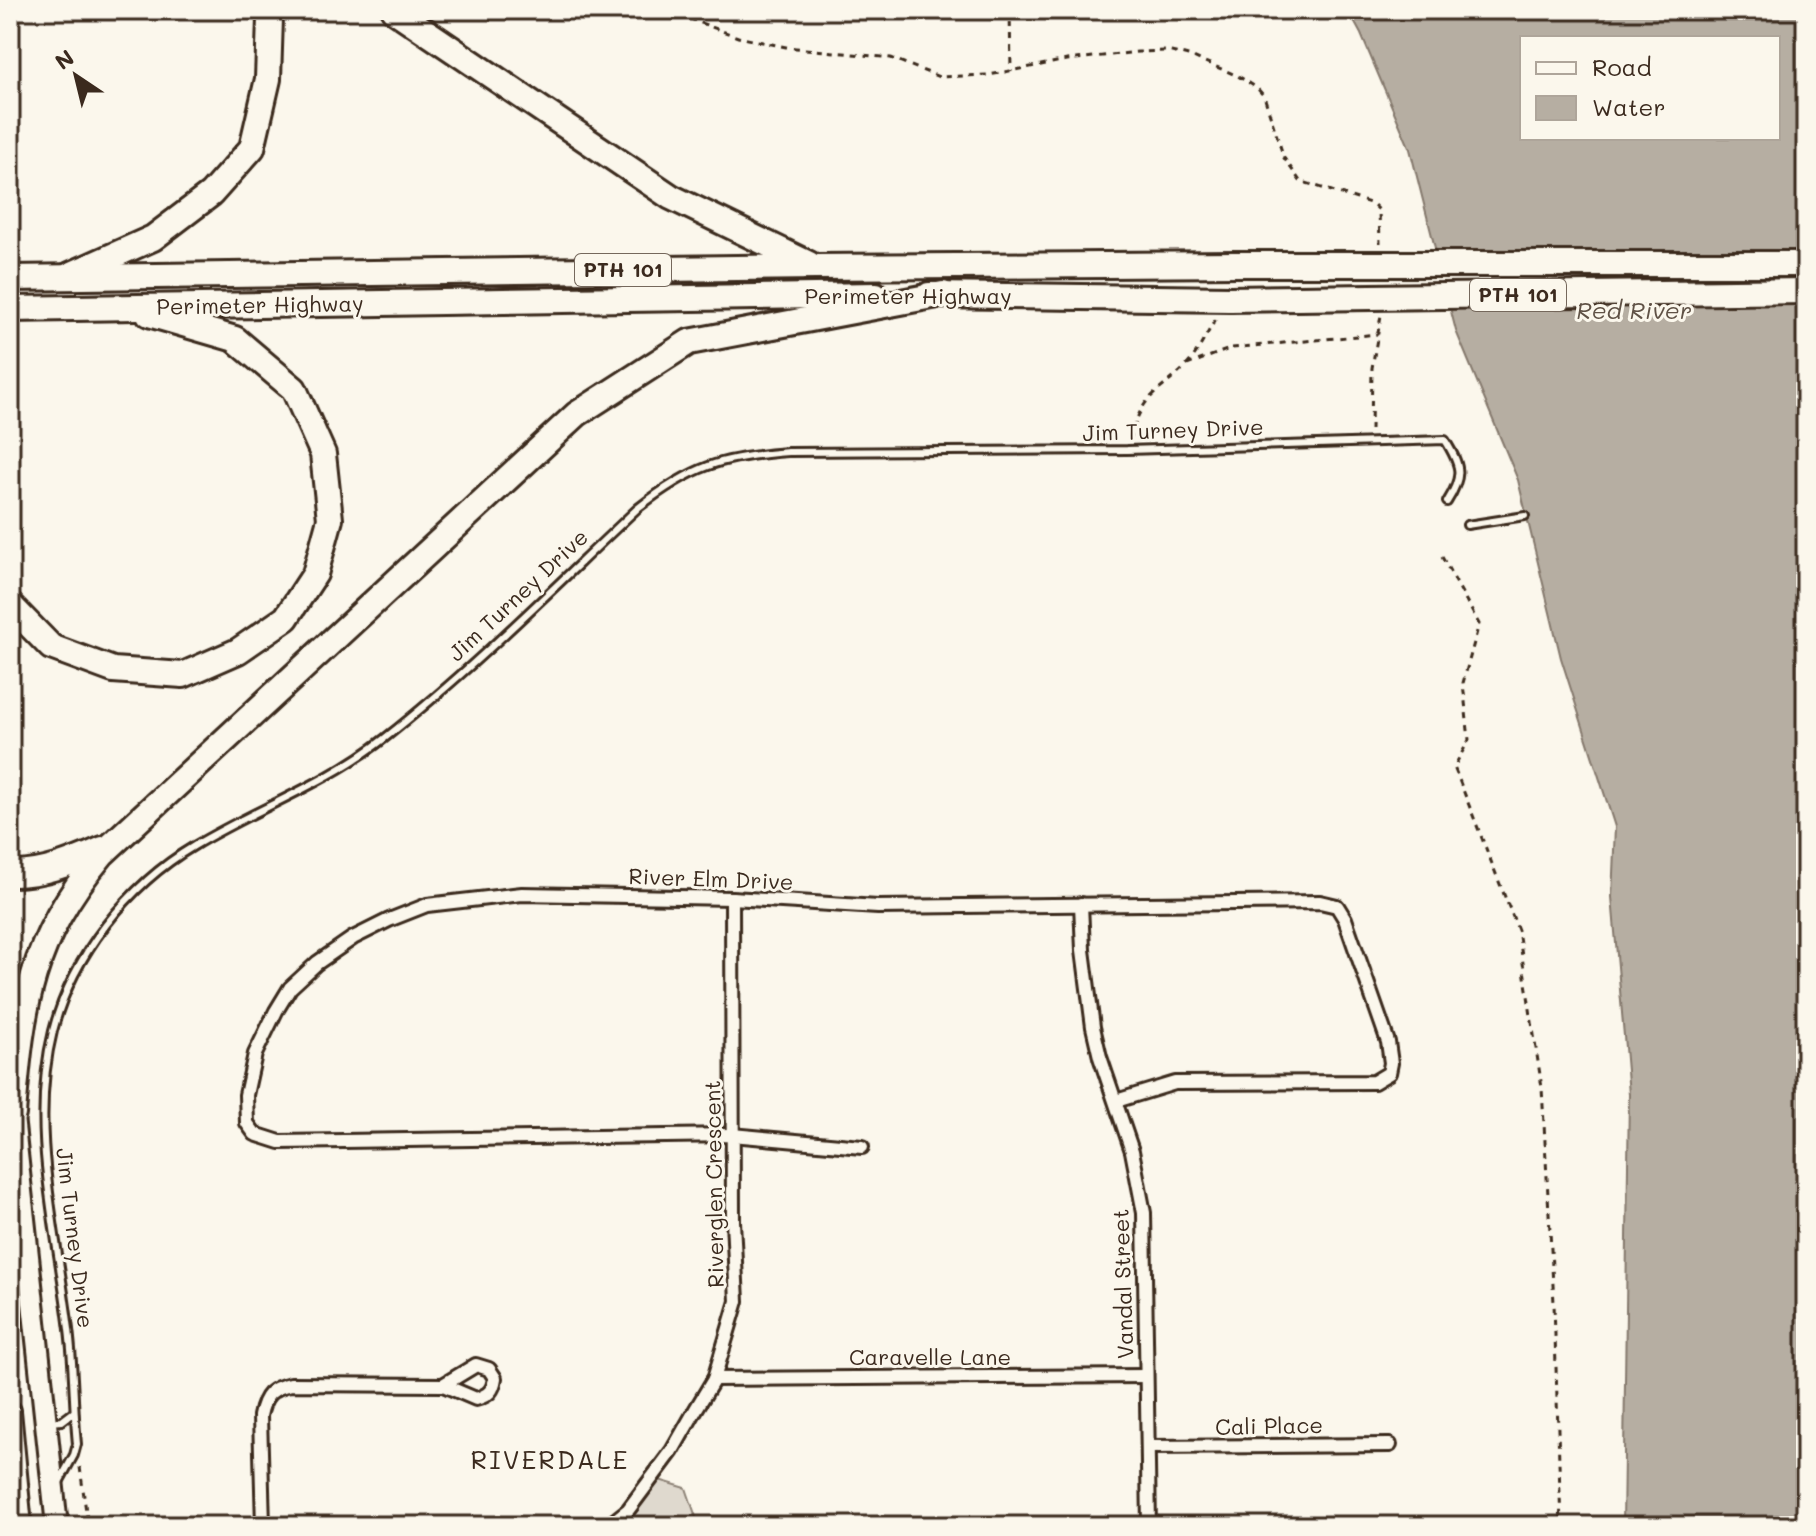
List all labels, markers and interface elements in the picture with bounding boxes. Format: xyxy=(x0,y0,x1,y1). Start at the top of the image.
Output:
north arrow xyxy=(36,36,116,116)
legend xyxy=(1520,36,1780,140)
text: N xyxy=(49,43,79,76)
text: Road xyxy=(1592,51,1652,82)
text: Water xyxy=(1592,91,1666,122)
road number: PTH 101 xyxy=(575,254,671,286)
road number: PTH 101 xyxy=(1470,279,1566,311)
street label: Perimeter Highway xyxy=(804,281,1012,310)
street label: Perimeter Highway xyxy=(156,288,364,321)
water label: Red River xyxy=(1576,294,1692,325)
street label: Jim Turney Drive xyxy=(1082,412,1264,447)
street label: Jim Turney Drive xyxy=(442,522,594,667)
street label: River Elm Drive xyxy=(628,861,794,896)
street label: Riverglen Crescent xyxy=(697,1080,730,1288)
street label: Jim Turney Drive xyxy=(50,1146,101,1330)
street label: Vandal Street xyxy=(1105,1208,1140,1360)
street label: Caravelle Lane xyxy=(849,1342,1011,1371)
street label: Cali Place xyxy=(1215,1410,1323,1441)
district label: RIVERDALE xyxy=(471,1442,629,1476)

